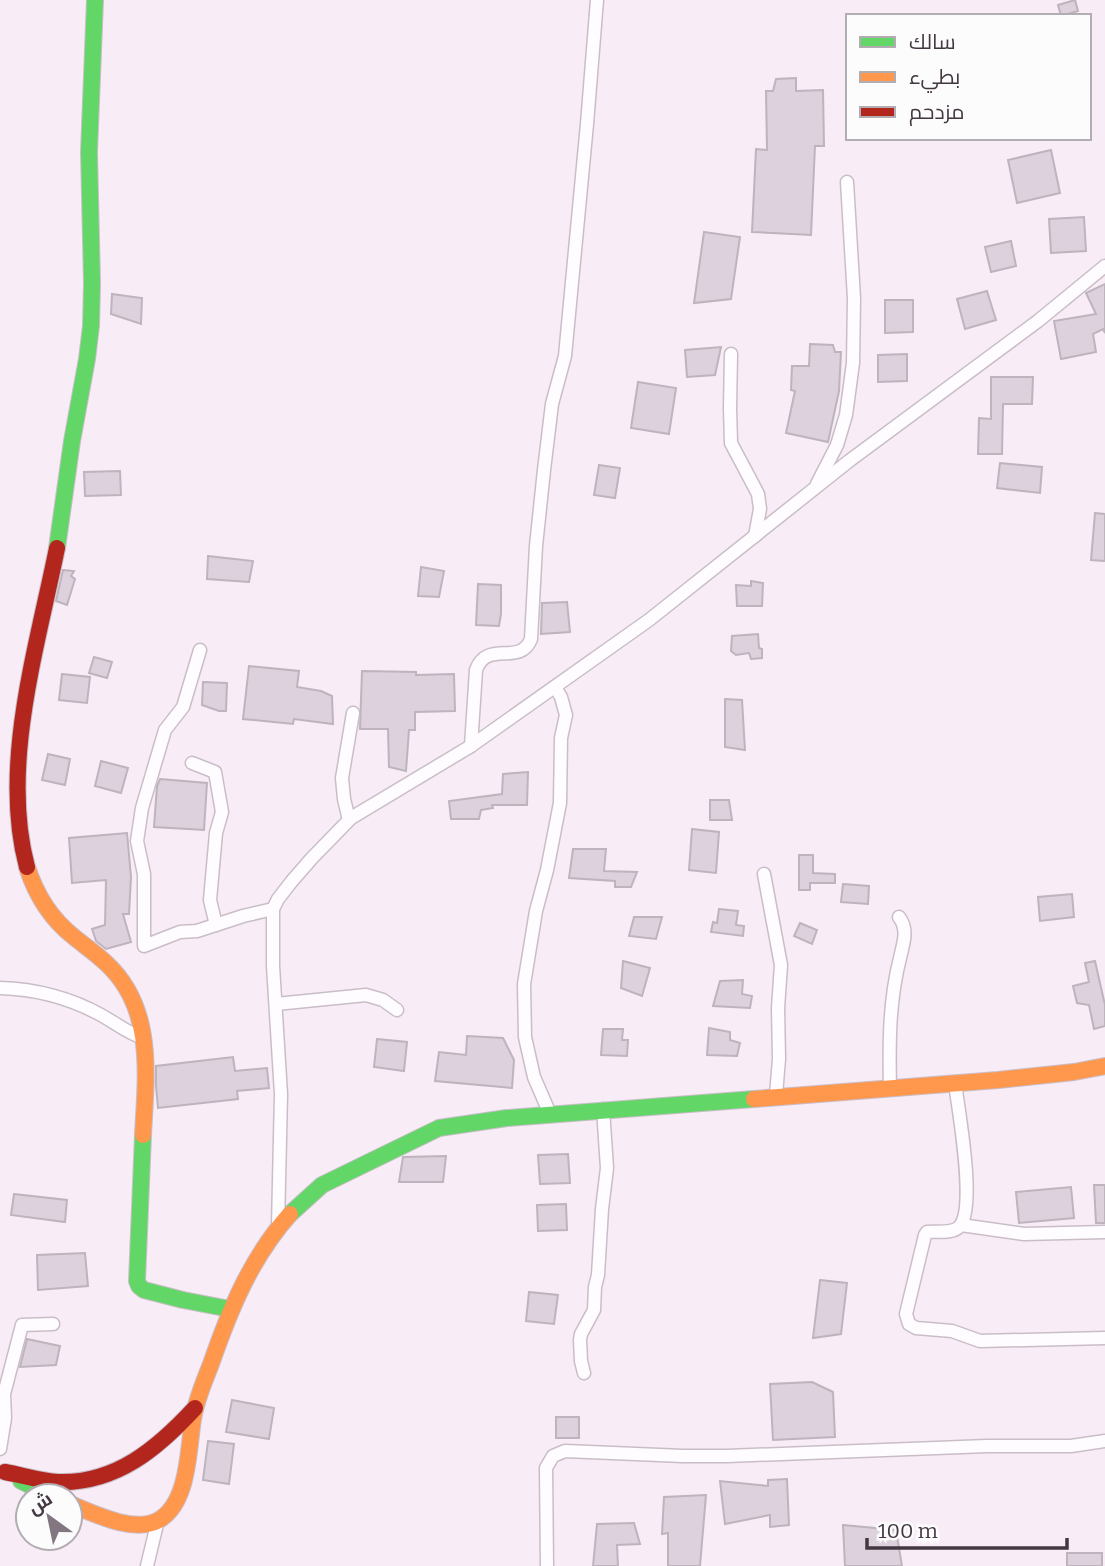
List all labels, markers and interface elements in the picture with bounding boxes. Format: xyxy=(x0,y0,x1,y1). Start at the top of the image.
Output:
legend xyxy=(846,14,1091,140)
text: سالك xyxy=(909,29,956,55)
text: بطيء xyxy=(909,64,960,93)
text: مزدحم xyxy=(909,99,964,126)
north arrow xyxy=(14,1482,84,1552)
text: ش xyxy=(24,1487,57,1519)
scale bar xyxy=(867,1506,1066,1550)
text: 100 m xyxy=(878,1518,938,1544)

